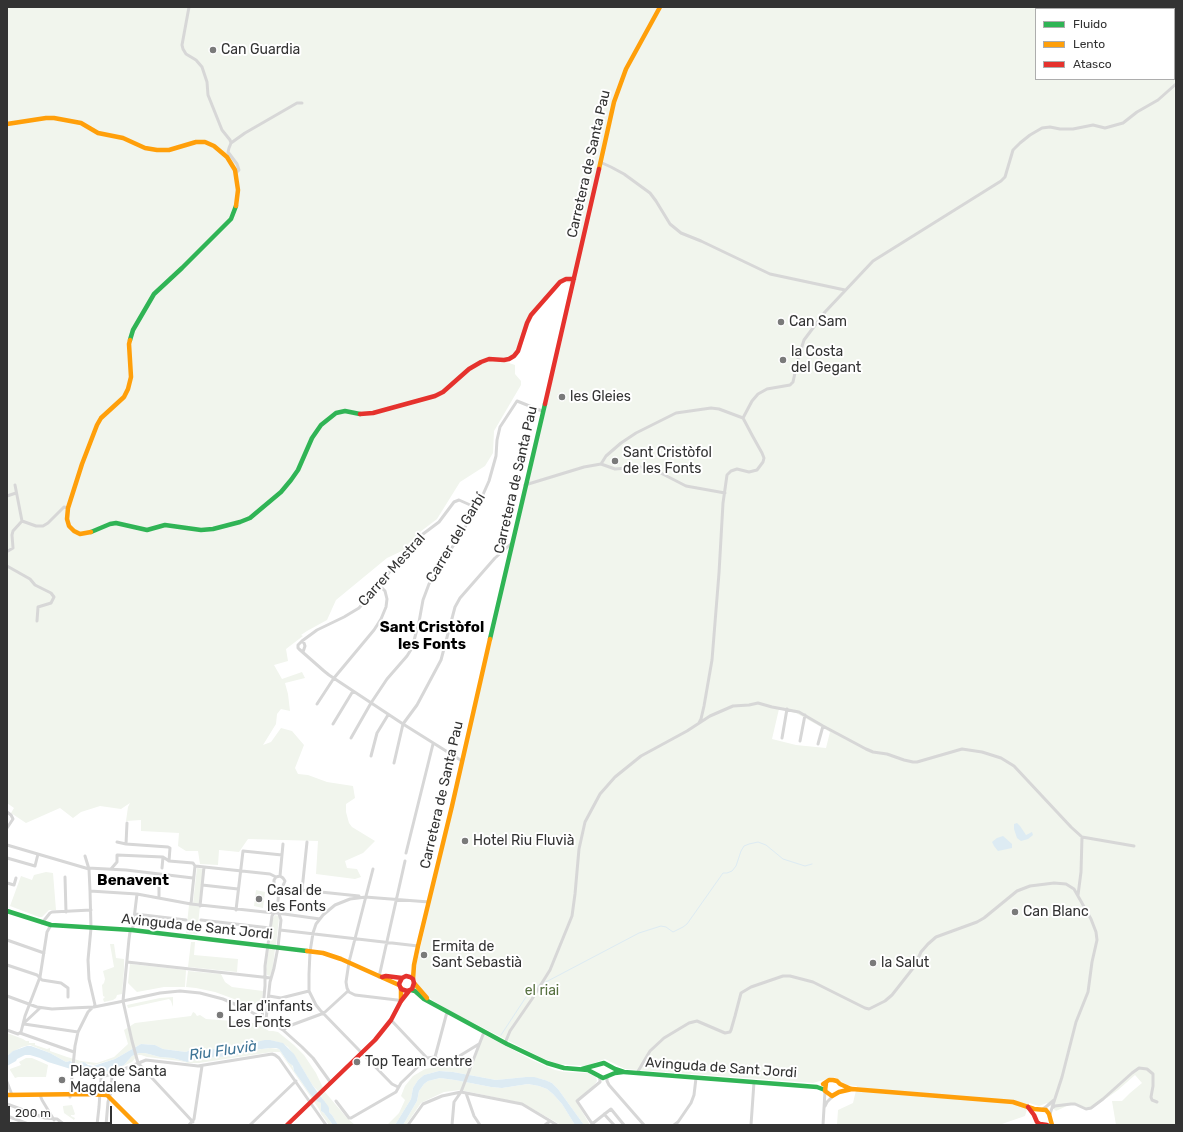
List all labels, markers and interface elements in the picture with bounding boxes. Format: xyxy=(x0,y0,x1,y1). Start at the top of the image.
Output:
legend xyxy=(1035,8,1175,80)
text: Fluido xyxy=(1073,17,1107,31)
text: Lento xyxy=(1073,37,1105,51)
place label: Can Guardia xyxy=(221,42,300,58)
marker: Can Guardia xyxy=(208,45,218,55)
text: Atasco xyxy=(1073,57,1112,71)
street label: Carretera de Santa Pau xyxy=(564,89,614,239)
place label: Can Sam xyxy=(789,314,847,330)
marker: Can Sam xyxy=(776,317,786,327)
place label: la Costa del Gegant xyxy=(791,344,861,376)
marker: la Costa del Gegant xyxy=(778,355,788,365)
place label: les Gleies xyxy=(570,389,631,405)
marker: les Gleies xyxy=(557,392,567,402)
street label: Carretera de Santa Pau xyxy=(491,405,541,555)
place label: Sant Cristòfol de les Fonts xyxy=(623,445,712,478)
marker: Sant Cristòfol de les Fonts xyxy=(610,456,620,466)
street label: Carrer del Garbí xyxy=(423,490,489,586)
street label: Carrer Mestral xyxy=(355,530,429,610)
district label: Sant Cristòfol les Fonts xyxy=(380,619,484,654)
street label: Carretera de Santa Pau xyxy=(417,720,467,870)
place label: Hotel Riu Fluvià xyxy=(473,833,574,849)
marker: Hotel Riu Fluvià xyxy=(460,836,470,846)
district label: Benavent xyxy=(97,872,169,890)
place label: Casal de les Fonts xyxy=(267,883,326,916)
marker: Casal de les Fonts xyxy=(254,894,264,904)
place label: Can Blanc xyxy=(1023,904,1089,920)
marker: Can Blanc xyxy=(1010,907,1020,917)
street label: Avinguda de Sant Jordi xyxy=(121,911,273,943)
place label: Ermita de Sant Sebastià xyxy=(432,939,522,972)
marker: Ermita de Sant Sebastià xyxy=(419,950,429,960)
place label: la Salut xyxy=(881,955,929,971)
marker: la Salut xyxy=(868,958,878,968)
park label: el riai xyxy=(525,983,559,999)
place label: Llar d'infants Les Fonts xyxy=(228,999,313,1032)
marker: Llar d'infants Les Fonts xyxy=(215,1010,225,1020)
water label: Riu Fluvià xyxy=(188,1037,258,1065)
place label: Top Team centre xyxy=(365,1054,472,1070)
street label: Avinguda de Sant Jordi xyxy=(645,1054,797,1082)
marker: Top Team centre xyxy=(352,1057,362,1067)
place label: Plaça de Santa Magdalena xyxy=(70,1064,167,1096)
marker: Plaça de Santa Magdalena xyxy=(57,1075,67,1085)
scale bar xyxy=(10,1098,114,1124)
text: 200 m xyxy=(15,1106,51,1120)

